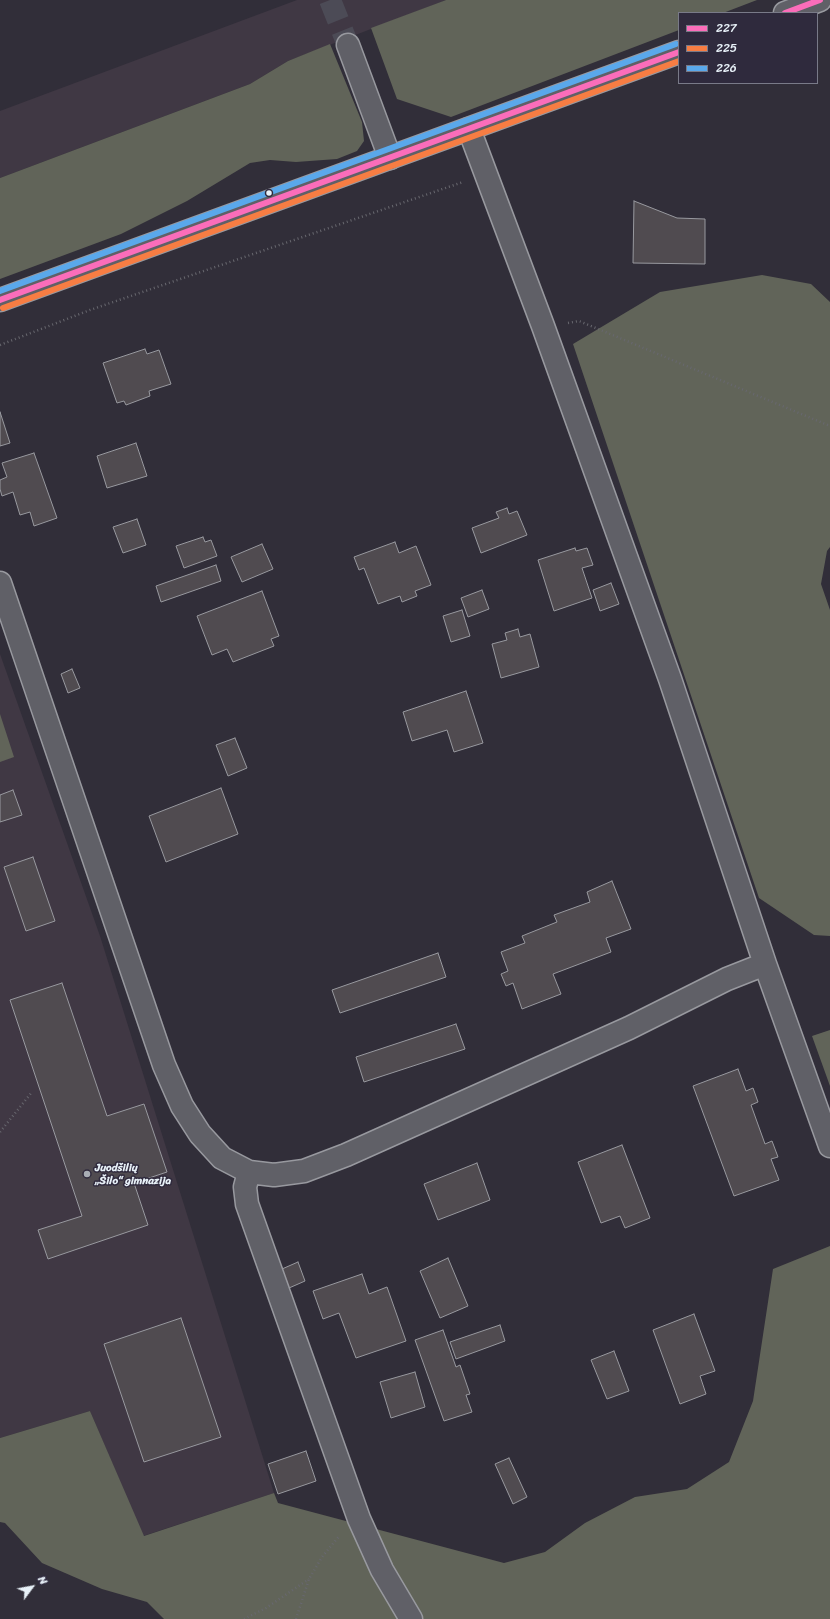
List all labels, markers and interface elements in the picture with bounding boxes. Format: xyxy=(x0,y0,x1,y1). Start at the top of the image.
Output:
legend xyxy=(678,12,818,84)
text: 227 xyxy=(716,17,737,39)
text: 225 xyxy=(716,37,737,59)
text: 226 xyxy=(716,57,737,79)
unlabelled marker xyxy=(264,188,274,198)
place label: Juodšilių „Šilo“ gimnazija xyxy=(95,1161,171,1187)
marker: Juodšilių „Šilo“ gimnazija xyxy=(82,1169,92,1179)
north arrow xyxy=(12,1567,52,1607)
text: N xyxy=(33,1572,53,1589)

